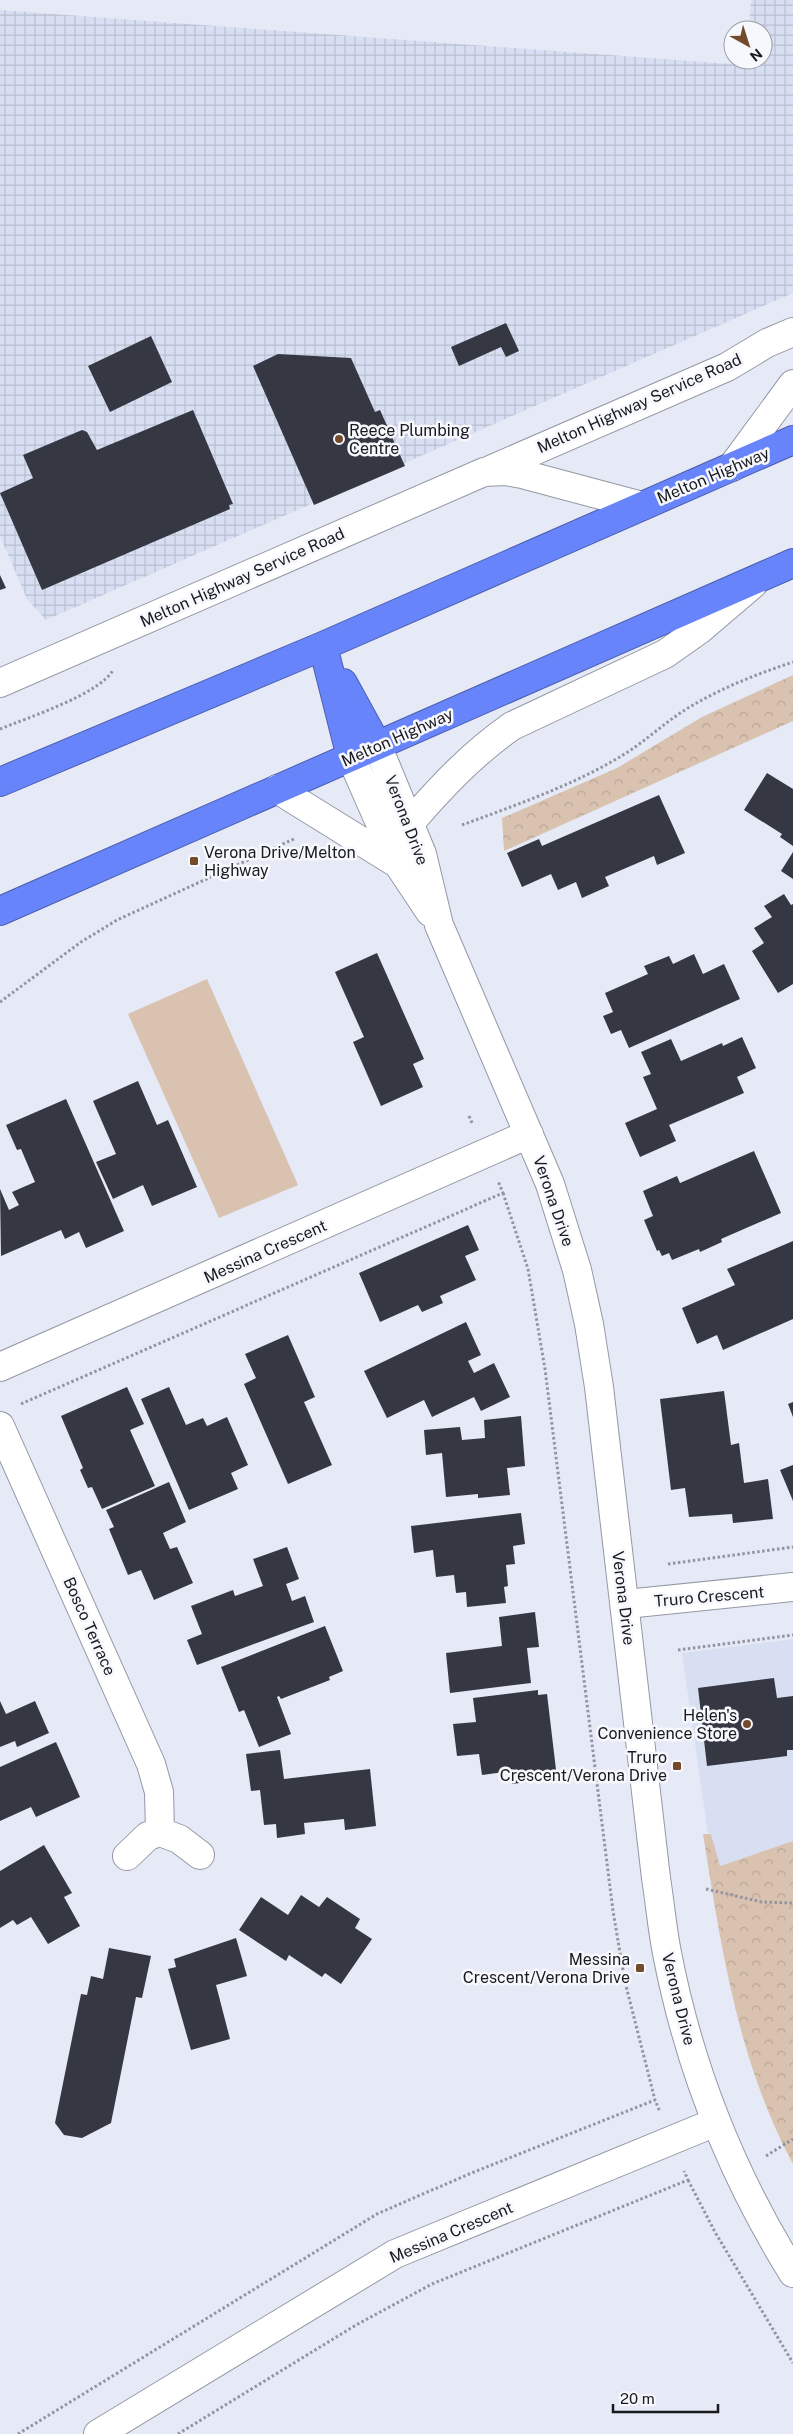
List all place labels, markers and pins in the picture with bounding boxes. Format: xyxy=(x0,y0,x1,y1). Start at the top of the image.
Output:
place label: Reece Plumbing Centre xyxy=(349,421,470,458)
marker: Reece Plumbing Centre xyxy=(333,433,345,445)
place label: Verona Drive/Melton Highway xyxy=(204,843,356,880)
marker: Verona Drive/Melton Highway xyxy=(188,855,200,867)
place label: Helen's Convenience Store xyxy=(597,1706,737,1743)
marker: Helen's Convenience Store xyxy=(741,1718,753,1730)
place label: Truro Crescent/Verona Drive xyxy=(500,1748,667,1785)
marker: Truro Crescent/Verona Drive xyxy=(671,1760,683,1772)
place label: Messina Crescent/Verona Drive xyxy=(463,1950,630,1987)
marker: Messina Crescent/Verona Drive xyxy=(634,1962,646,1974)

